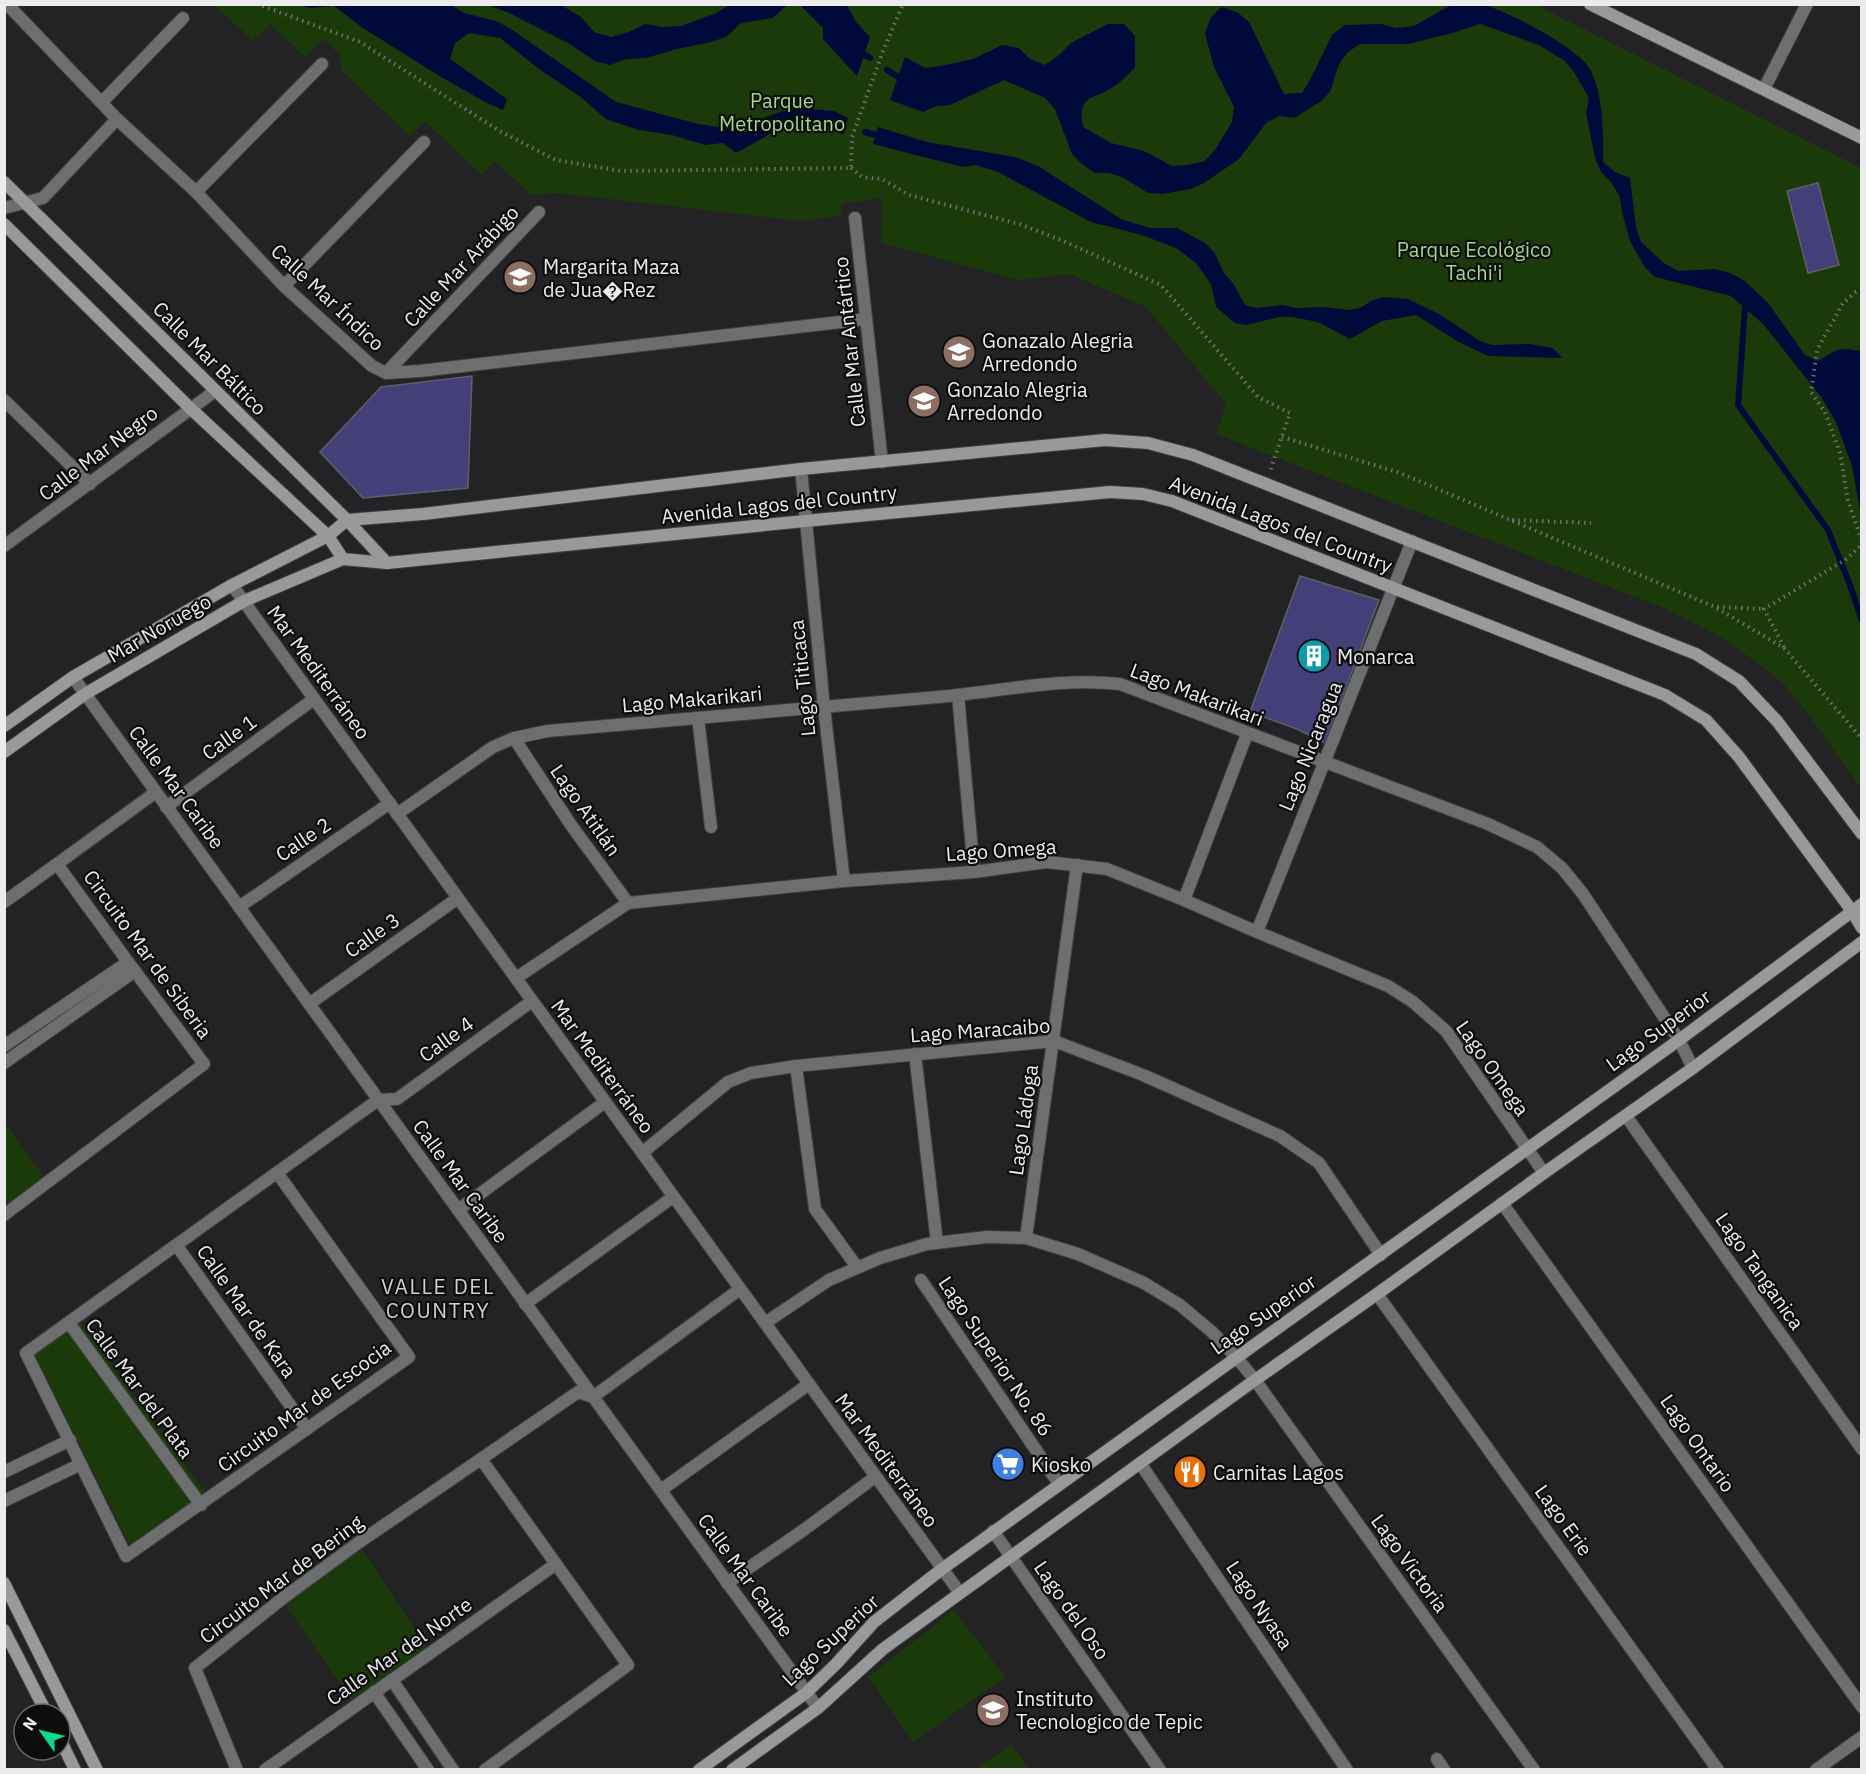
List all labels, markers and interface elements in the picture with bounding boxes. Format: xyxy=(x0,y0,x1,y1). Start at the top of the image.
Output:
park label: Parque Metropolitano xyxy=(719,87,845,137)
street label: Calle Mar Arábigo xyxy=(397,199,525,333)
park label: Parque Ecológico Tachi'i xyxy=(1397,236,1551,286)
street label: Calle Mar Índico xyxy=(266,237,390,357)
place label: Margarita Maza de Jua�Rez xyxy=(543,253,680,303)
street label: Calle Mar Antártico xyxy=(827,256,871,428)
school or university icon: Margarita Maza de Jua�Rez xyxy=(502,259,538,295)
street label: Calle Mar Báltico xyxy=(147,295,273,421)
place label: Gonazalo Alegria Arredondo xyxy=(982,327,1134,377)
school or university icon: Gonazalo Alegria Arredondo xyxy=(941,334,977,370)
place label: Gonzalo Alegria Arredondo xyxy=(947,376,1088,426)
school or university icon: Gonzalo Alegria Arredondo xyxy=(906,383,942,419)
street label: Calle Mar Negro xyxy=(33,399,163,507)
street label: Avenida Lagos del Country xyxy=(1166,469,1396,579)
street label: Avenida Lagos del Country xyxy=(660,478,898,530)
street label: Mar Noruego xyxy=(102,587,216,669)
street label: Mar Mediterráneo xyxy=(261,600,377,744)
street label: Lago Titicaca xyxy=(782,618,822,738)
building icon: Monarca xyxy=(1296,638,1332,674)
place label: Monarca xyxy=(1337,643,1415,670)
street label: Lago Makarikari xyxy=(1126,656,1268,732)
street label: Lago Nicaragua xyxy=(1272,677,1348,815)
street label: Lago Makarikari xyxy=(621,679,763,719)
street label: Calle 1 xyxy=(196,708,262,766)
street label: Calle Mar Caribe xyxy=(123,720,231,854)
street label: Lago Atitlán xyxy=(544,759,628,861)
street label: Calle 2 xyxy=(270,811,336,867)
street label: Lago Omega xyxy=(945,833,1058,867)
street label: Circuito Mar de Siberia xyxy=(78,864,219,1044)
street label: Calle 3 xyxy=(339,906,405,964)
street label: Lago Superior xyxy=(1600,983,1716,1077)
street label: Mar Mediterráneo xyxy=(545,994,661,1138)
street label: Calle 4 xyxy=(413,1010,479,1068)
street label: Lago Maracaibo xyxy=(909,1012,1051,1048)
street label: Lago Omega xyxy=(1450,1015,1536,1121)
street label: Lago Ládoga xyxy=(1002,1062,1044,1177)
street label: Calle Mar Caribe xyxy=(407,1114,515,1248)
street label: Lago Tanganica xyxy=(1710,1207,1811,1335)
street label: Calle Mar de Kara xyxy=(191,1239,303,1383)
street label: Lago Superior xyxy=(1205,1268,1321,1360)
street label: Lago Superior No. 86 xyxy=(932,1271,1060,1441)
district label: VALLE DEL COUNTRY xyxy=(381,1272,495,1324)
street label: Calle Mar del Plata xyxy=(80,1312,200,1464)
street label: Circuito Mar de Escocia xyxy=(212,1334,397,1478)
street label: Mar Mediterráneo xyxy=(829,1388,945,1532)
street label: Lago Ontario xyxy=(1654,1389,1742,1497)
supermarket icon: Kiosko xyxy=(990,1446,1026,1482)
place label: Kiosko xyxy=(1031,1451,1091,1478)
restaurant icon: Carnitas Lagos xyxy=(1172,1454,1208,1490)
place label: Carnitas Lagos xyxy=(1213,1459,1344,1486)
street label: Lago Erie xyxy=(1529,1479,1599,1561)
street label: Circuito Mar de Bering xyxy=(194,1508,369,1650)
street label: Calle Mar Caribe xyxy=(692,1508,800,1642)
street label: Lago Victoria xyxy=(1365,1508,1455,1618)
street label: Lago del Oso xyxy=(1028,1555,1116,1665)
street label: Lago Nyasa xyxy=(1220,1555,1300,1655)
street label: Lago Superior xyxy=(776,1588,884,1692)
street label: Calle Mar del Norte xyxy=(321,1591,477,1711)
place label: Instituto Tecnologico de Tepic xyxy=(1016,1685,1203,1735)
school or university icon: Instituto Tecnologico de Tepic xyxy=(975,1692,1011,1728)
north arrow xyxy=(12,1702,72,1762)
text: N xyxy=(18,1713,41,1734)

